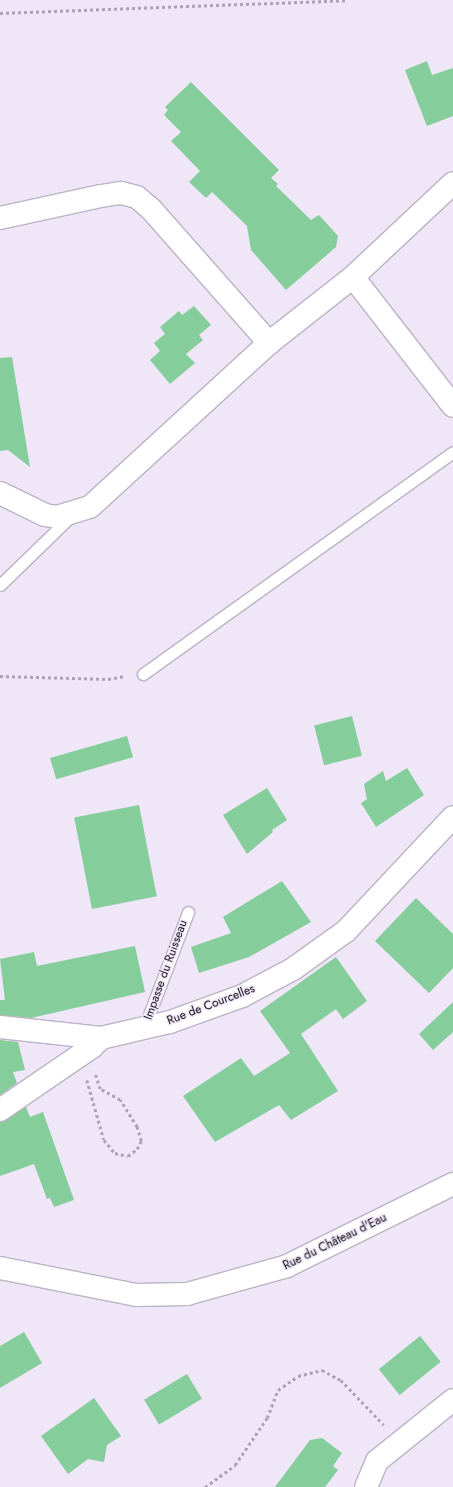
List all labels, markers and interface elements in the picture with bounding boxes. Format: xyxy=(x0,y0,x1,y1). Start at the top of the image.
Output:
street label: Impasse du Ruisseau xyxy=(141,918,191,1022)
street label: Rue de Courcelles xyxy=(165,982,257,1028)
street label: Rue du Château d'Eau xyxy=(281,1211,389,1273)

